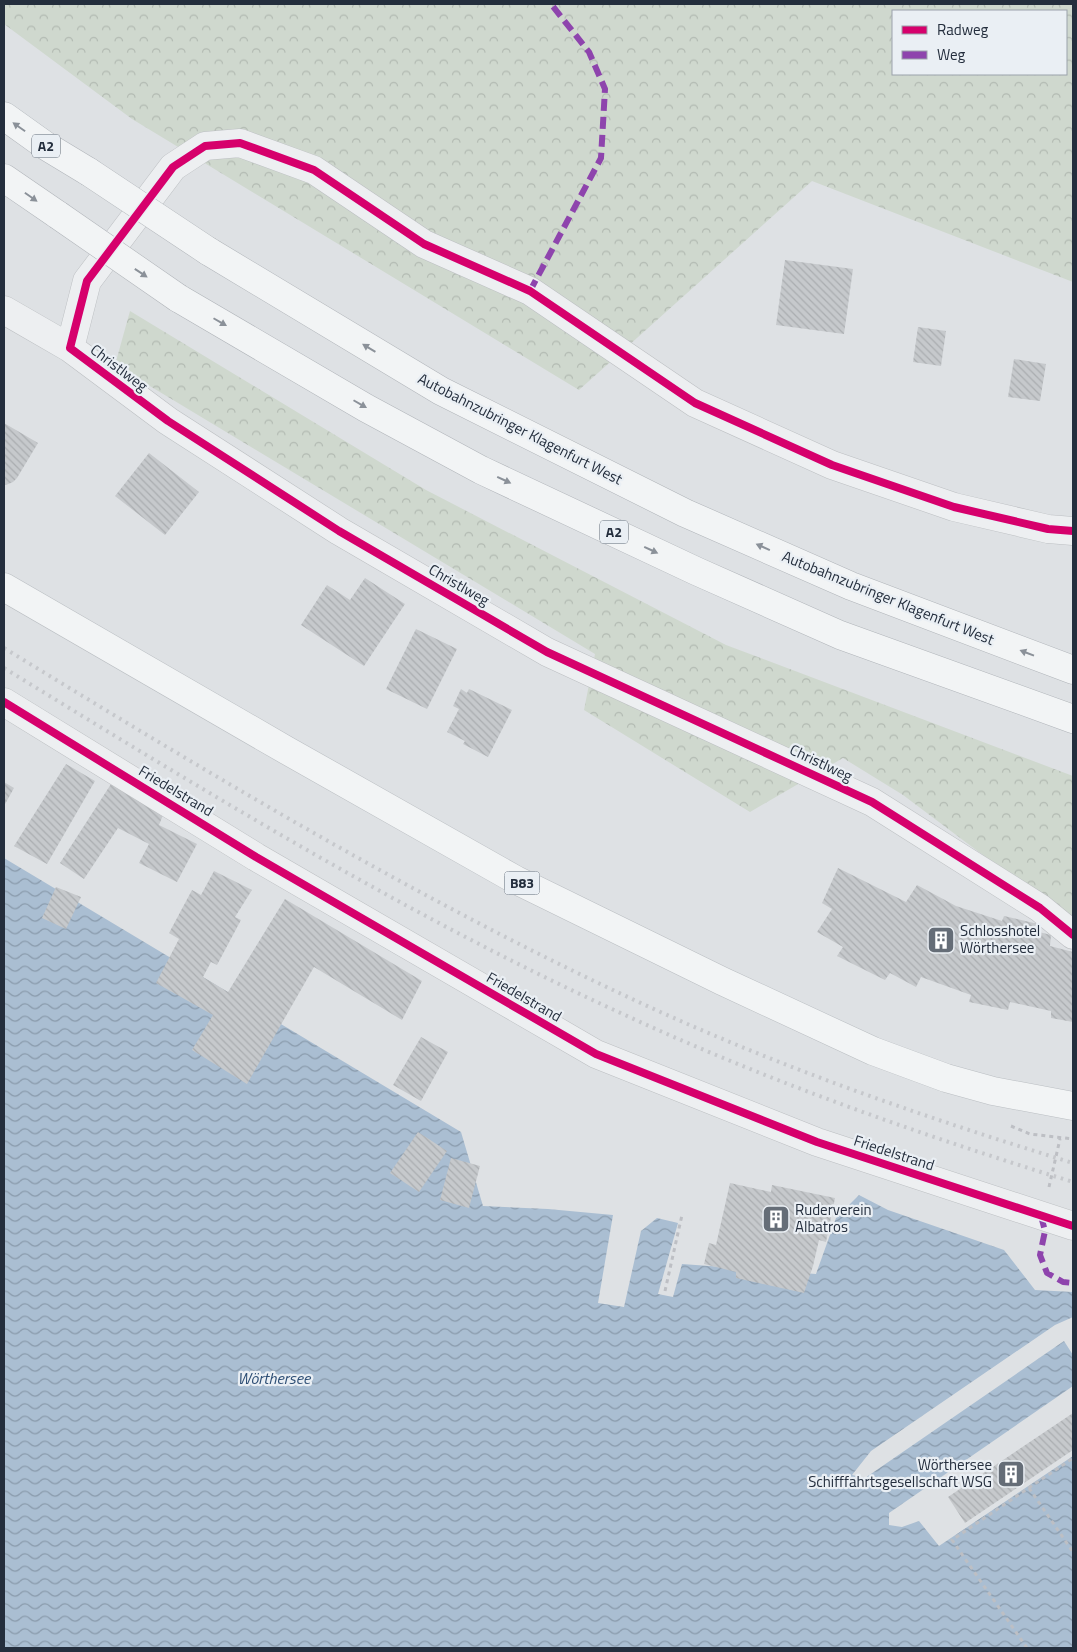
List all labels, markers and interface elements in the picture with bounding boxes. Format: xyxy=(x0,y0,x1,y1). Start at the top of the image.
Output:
legend xyxy=(892,10,1067,75)
text: Radweg xyxy=(937,18,989,41)
text: Weg xyxy=(937,43,966,66)
one-way arrow xyxy=(12,122,26,132)
road number: A2 xyxy=(32,134,60,158)
one-way arrow xyxy=(24,192,38,202)
one-way arrow xyxy=(134,268,148,277)
one-way arrow xyxy=(213,318,226,327)
street label: Christlweg xyxy=(86,338,153,397)
one-way arrow xyxy=(363,343,376,352)
street label: Autobahnzubringer Klagenfurt West xyxy=(414,367,627,491)
one-way arrow xyxy=(354,400,367,409)
one-way arrow xyxy=(497,476,511,484)
road number: A2 xyxy=(600,520,628,544)
one-way arrow xyxy=(756,543,770,551)
street label: Autobahnzubringer Klagenfurt West xyxy=(779,544,998,651)
one-way arrow xyxy=(644,546,658,554)
street label: Christlweg xyxy=(424,558,494,611)
one-way arrow xyxy=(1020,649,1035,656)
street label: Christlweg xyxy=(786,738,857,787)
street label: Friedelstrand xyxy=(135,759,218,822)
road number: B83 xyxy=(504,871,540,894)
place label: Schlosshotel Wörthersee xyxy=(960,919,1040,959)
building icon: Schlosshotel Wörthersee xyxy=(926,925,956,955)
street label: Friedelstrand xyxy=(482,966,566,1027)
street label: Friedelstrand xyxy=(851,1129,937,1176)
place label: Ruderverein Albatros xyxy=(795,1198,871,1238)
building icon: Ruderverein Albatros xyxy=(761,1204,791,1234)
water label: Wörthersee xyxy=(237,1366,312,1390)
place label: Wörthersee Schifffahrtsgesellschaft WSG xyxy=(808,1453,992,1493)
building icon: Wörthersee Schifffahrtsgesellschaft WSG xyxy=(996,1459,1026,1489)

